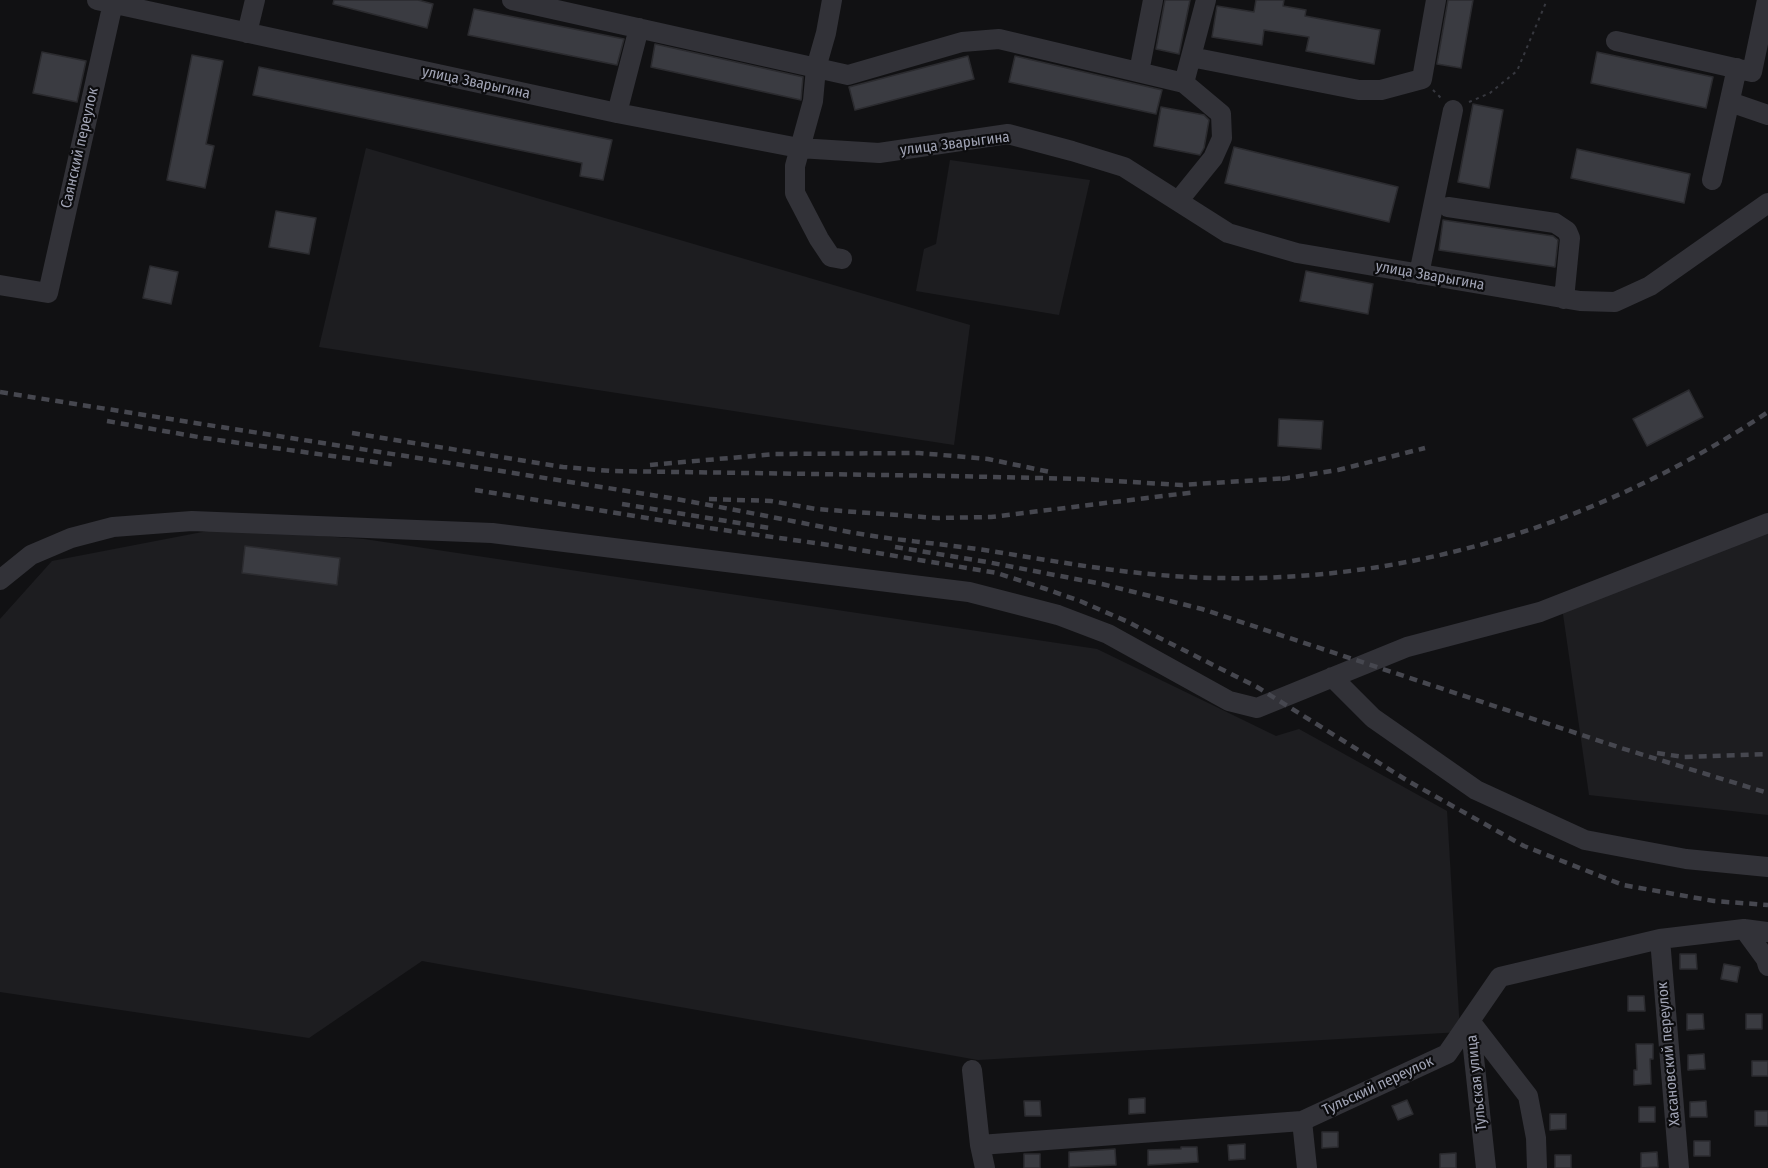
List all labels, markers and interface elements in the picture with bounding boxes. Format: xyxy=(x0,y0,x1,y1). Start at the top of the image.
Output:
street label: улица Зварыгина xyxy=(420,63,532,103)
street label: Саянский переулок xyxy=(57,86,103,210)
street label: улица Зварыгина xyxy=(899,128,1011,160)
street label: улица Зварыгина xyxy=(1374,258,1486,294)
street label: Хасановский переулок xyxy=(1654,981,1684,1127)
street label: Тульская улица xyxy=(1463,1034,1491,1132)
street label: Тульский переулок xyxy=(1320,1052,1436,1120)

